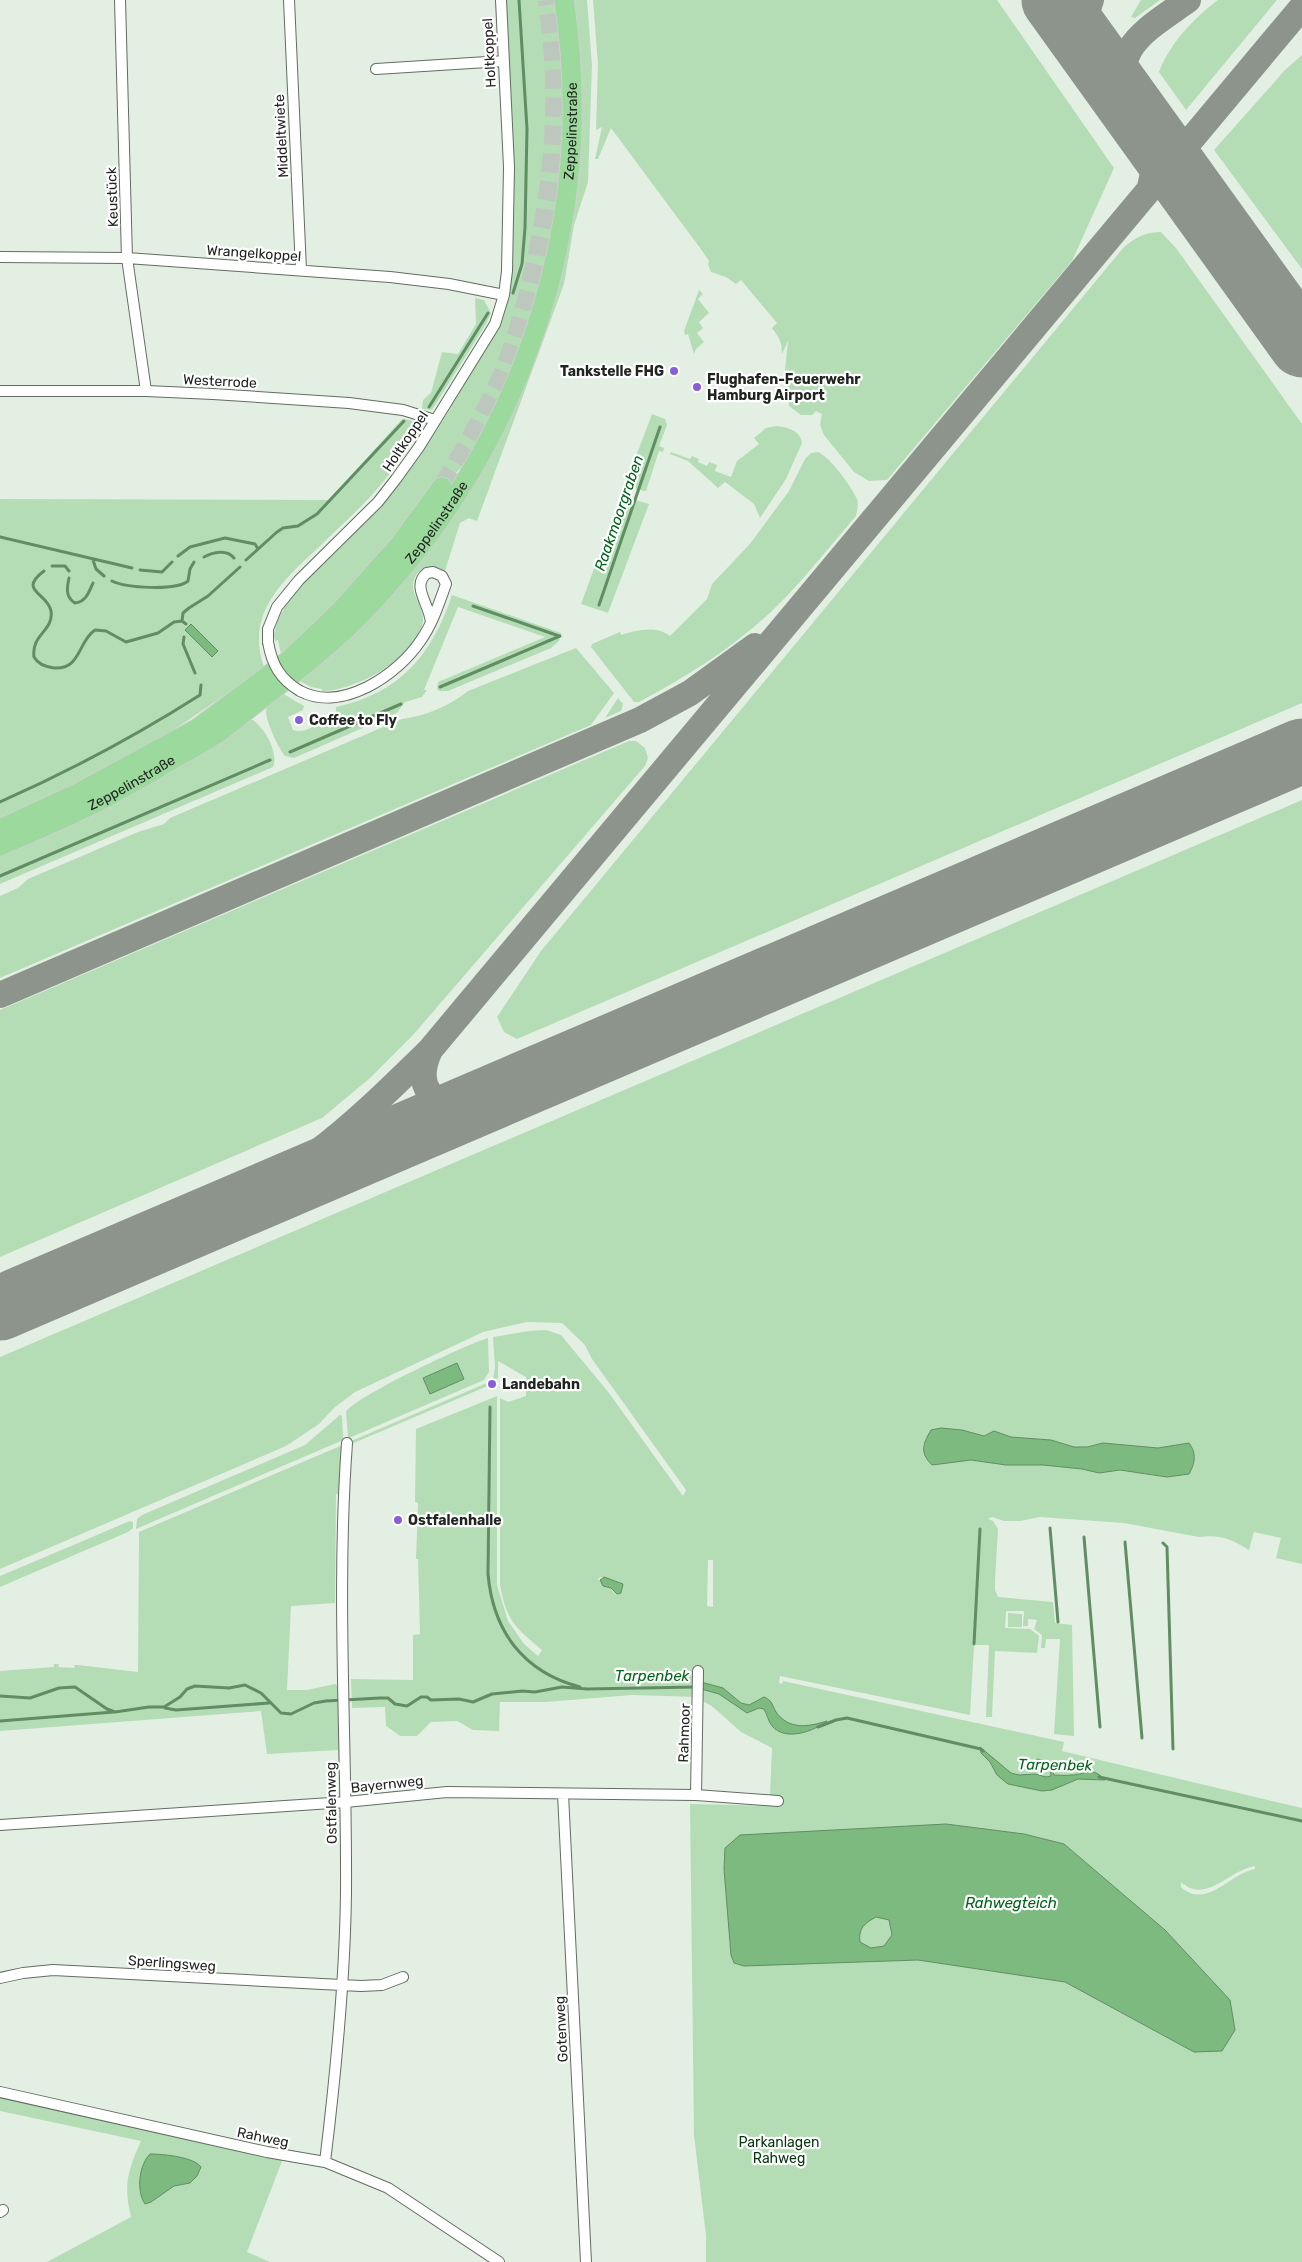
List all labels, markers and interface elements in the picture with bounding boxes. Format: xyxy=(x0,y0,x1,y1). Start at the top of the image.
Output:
street label: Holtkoppel xyxy=(479,18,500,88)
street label: Zeppelinstraße xyxy=(560,82,581,181)
street label: Middeltwiete xyxy=(271,94,292,178)
street label: Keustück xyxy=(103,166,122,227)
street label: Wrangelkoppel xyxy=(206,242,302,265)
place label: Tankstelle FHG xyxy=(560,363,664,380)
marker: Tankstelle FHG xyxy=(668,365,680,377)
street label: Westerrode xyxy=(183,371,257,392)
place label: Flughafen-Feuerwehr Hamburg Airport xyxy=(707,371,861,404)
marker: Flughafen-Feuerwehr Hamburg Airport xyxy=(691,381,703,393)
street label: Holtkoppel xyxy=(379,408,432,475)
water label: Raakmoorgraben xyxy=(591,453,647,573)
street label: Zeppelinstraße xyxy=(402,478,472,567)
place label: Coffee to Fly xyxy=(309,712,398,729)
marker: Coffee to Fly xyxy=(293,714,305,726)
street label: Zeppelinstraße xyxy=(85,752,179,814)
place label: Landebahn xyxy=(502,1376,580,1393)
marker: Landebahn xyxy=(486,1378,498,1390)
place label: Ostfalenhalle xyxy=(408,1512,502,1529)
marker: Ostfalenhalle xyxy=(392,1514,404,1526)
water label: Tarpenbek xyxy=(615,1667,690,1685)
street label: Rahmoor xyxy=(675,1702,694,1763)
water label: Tarpenbek xyxy=(1018,1755,1093,1775)
street label: Ostfalenweg xyxy=(322,1762,341,1844)
street label: Bayernweg xyxy=(350,1772,424,1797)
water label: Rahwegteich xyxy=(965,1894,1057,1912)
street label: Sperlingsweg xyxy=(127,1952,216,1975)
street label: Gotenweg xyxy=(551,1995,572,2063)
street label: Rahweg xyxy=(235,2124,290,2151)
park label: Parkanlagen Rahweg xyxy=(738,2134,820,2167)

